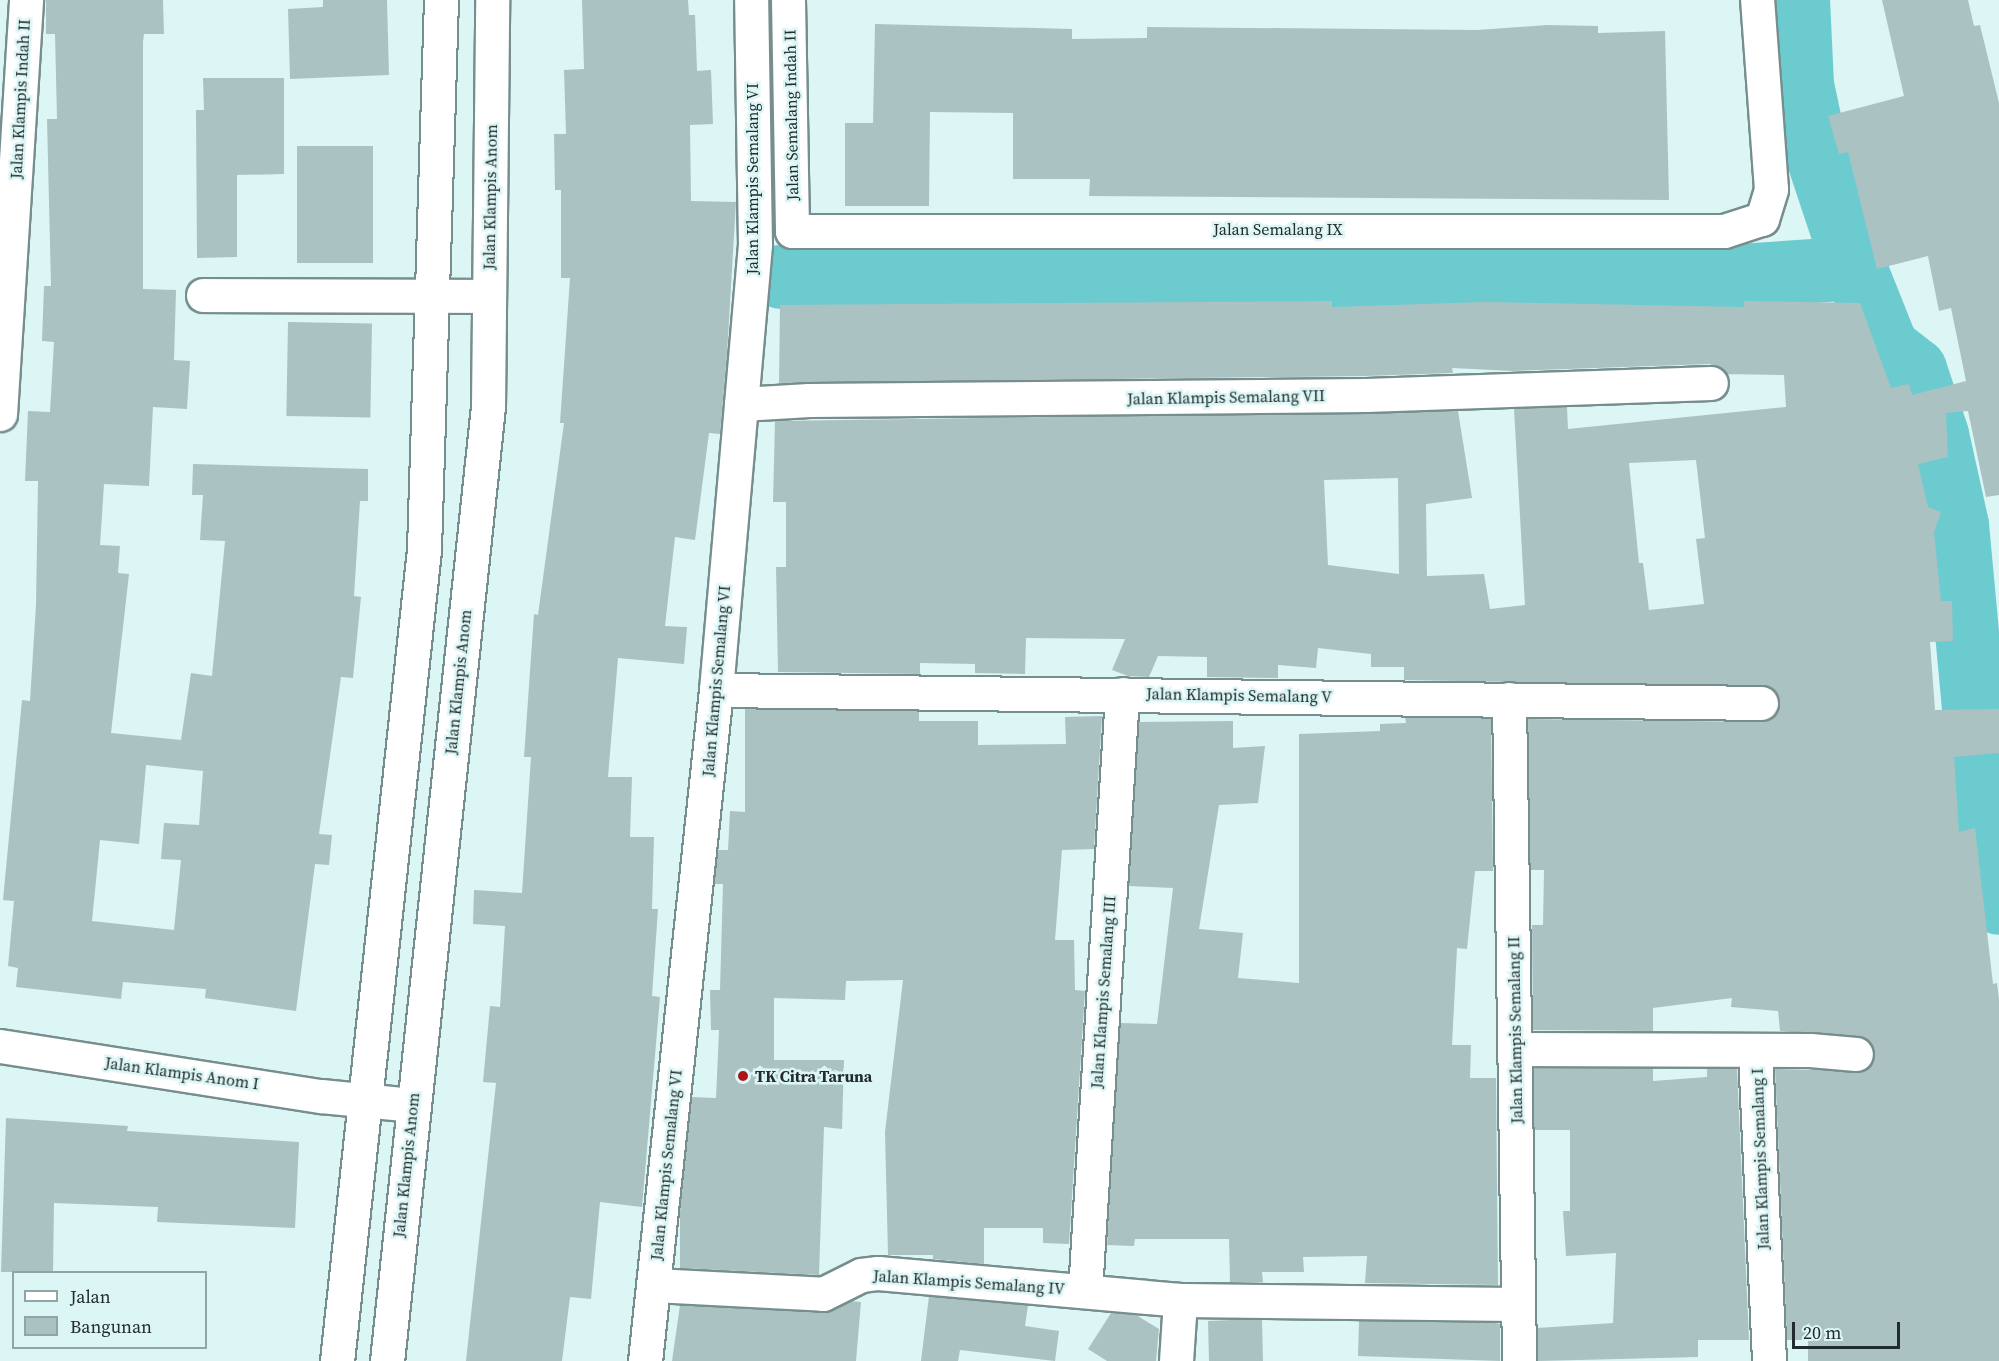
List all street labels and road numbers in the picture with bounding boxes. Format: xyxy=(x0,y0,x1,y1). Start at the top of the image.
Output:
street label: Jalan Klampis Indah II xyxy=(6,19,34,179)
street label: Jalan Semalang Indah II xyxy=(780,29,802,201)
street label: Jalan Klampis Semalang VI xyxy=(742,83,762,275)
street label: Jalan Klampis Anom xyxy=(479,124,501,270)
street label: Jalan Semalang IX xyxy=(1213,219,1343,239)
street label: Jalan Klampis Semalang VII xyxy=(1127,386,1325,408)
street label: Jalan Klampis Semalang VI xyxy=(698,584,734,778)
street label: Jalan Klampis Anom xyxy=(441,609,475,755)
street label: Jalan Klampis Semalang V xyxy=(1146,684,1332,706)
street label: Jalan Klampis Semalang III xyxy=(1087,895,1119,1089)
street label: Jalan Klampis Semalang II xyxy=(1504,936,1526,1124)
street label: Jalan Klampis Anom I xyxy=(104,1053,260,1093)
street label: Jalan Klampis Semalang VI xyxy=(646,1068,686,1262)
street label: Jalan Klampis Semalang I xyxy=(1747,1068,1773,1250)
street label: Jalan Klampis Anom xyxy=(389,1092,423,1238)
street label: Jalan Klampis Semalang IV xyxy=(873,1266,1065,1298)

